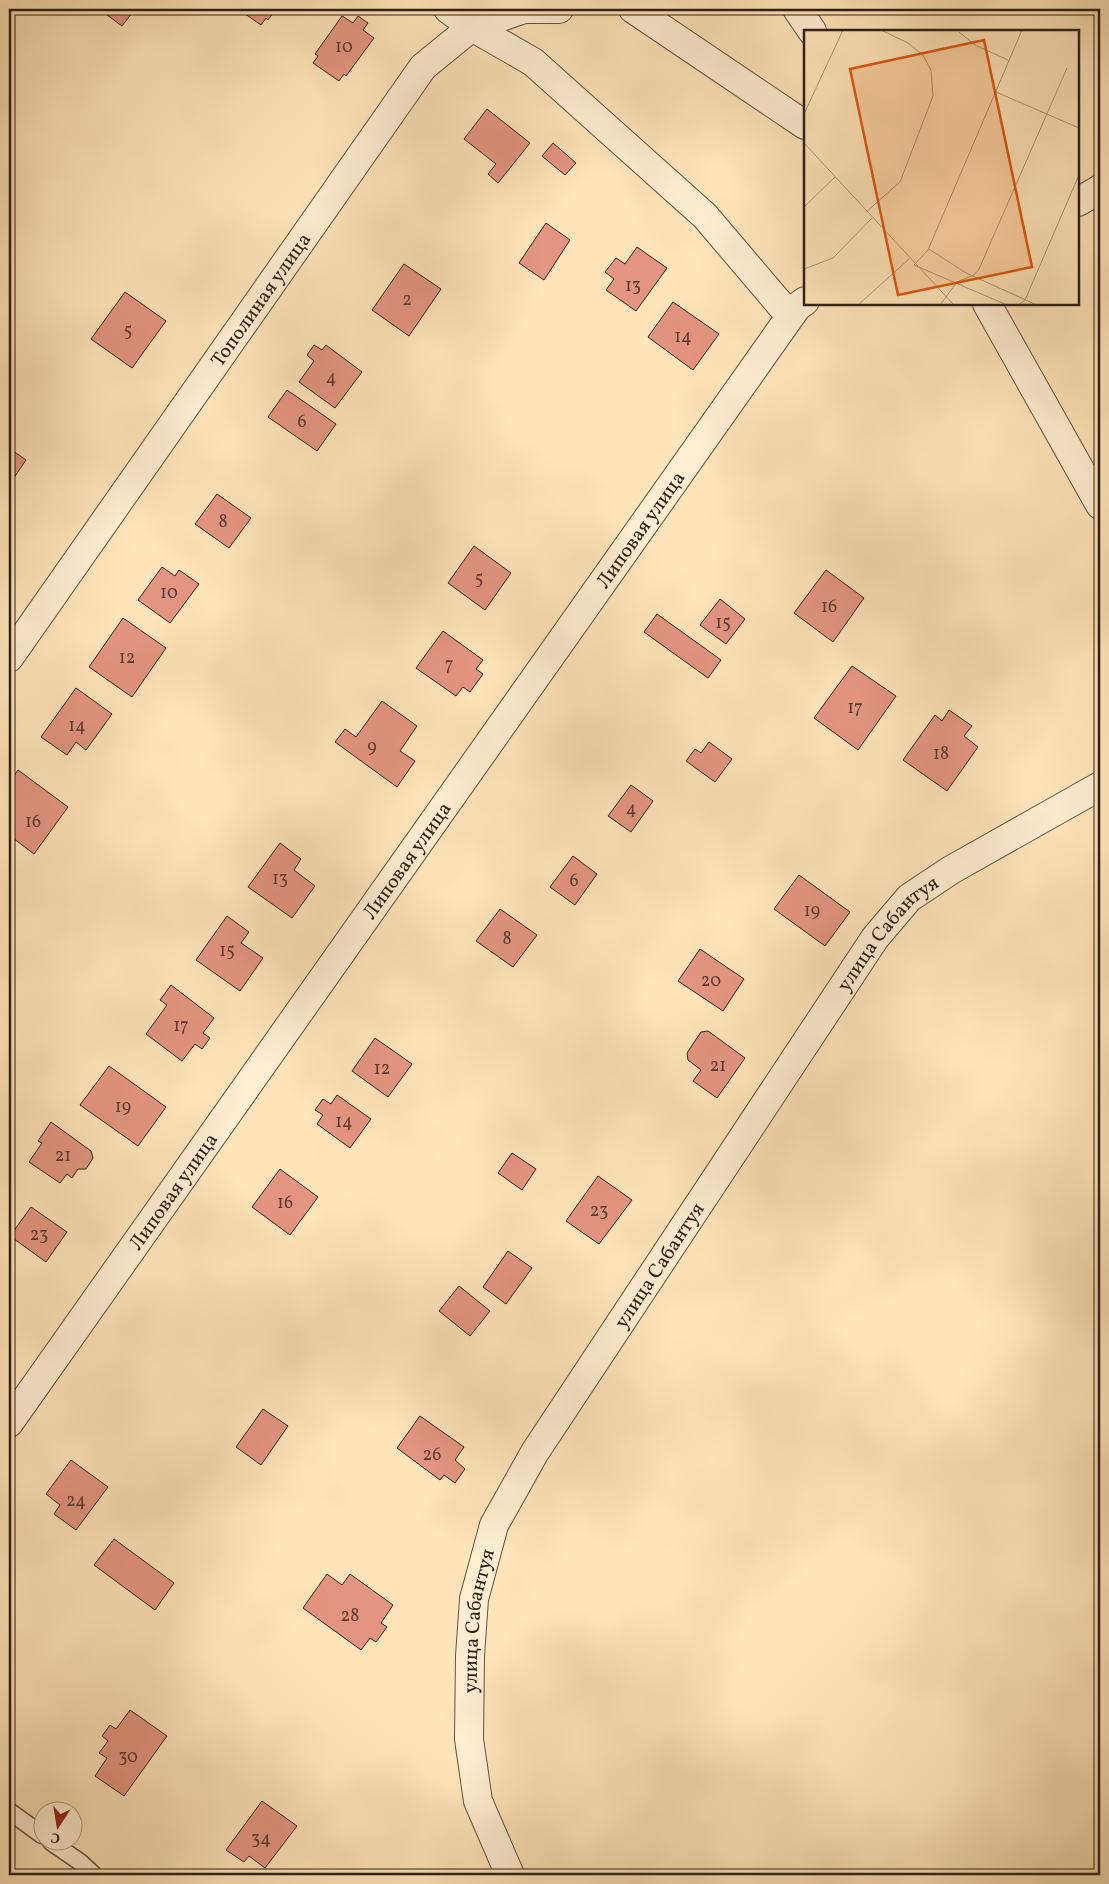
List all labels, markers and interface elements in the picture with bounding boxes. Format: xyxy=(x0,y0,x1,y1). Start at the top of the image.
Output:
inset map xyxy=(804,30,1079,305)
house number: 10 xyxy=(335,35,353,60)
street label: Тополиная улица xyxy=(205,228,319,373)
house number: 13 xyxy=(625,274,641,299)
house number: 2 xyxy=(402,288,412,313)
house number: 5 xyxy=(124,319,132,344)
house number: 14 xyxy=(674,325,692,350)
house number: 4 xyxy=(326,366,336,391)
house number: 6 xyxy=(297,410,307,435)
street label: Липовая улица xyxy=(591,466,693,595)
house number: 8 xyxy=(218,510,228,535)
house number: 5 xyxy=(475,567,483,592)
house number: 10 xyxy=(160,581,178,606)
house number: 16 xyxy=(821,595,837,620)
house number: 15 xyxy=(715,611,731,636)
house number: 12 xyxy=(119,646,135,671)
house number: 7 xyxy=(445,653,453,678)
house number: 17 xyxy=(847,696,863,721)
house number: 14 xyxy=(68,714,86,739)
house number: 9 xyxy=(367,735,377,760)
house number: 18 xyxy=(933,742,949,767)
street label: Липовая улица xyxy=(357,797,459,926)
house number: 4 xyxy=(626,797,636,822)
house number: 16 xyxy=(25,810,41,835)
house number: 13 xyxy=(272,867,288,892)
house number: 6 xyxy=(569,869,579,894)
street label: улица Сабантуя xyxy=(831,870,945,998)
house number: 19 xyxy=(804,899,820,924)
house number: 8 xyxy=(502,927,512,952)
house number: 15 xyxy=(219,939,235,964)
house number: 20 xyxy=(701,969,721,994)
house number: 17 xyxy=(173,1014,189,1039)
house number: 21 xyxy=(710,1054,726,1079)
house number: 12 xyxy=(374,1057,390,1082)
house number: 19 xyxy=(115,1095,131,1120)
house number: 14 xyxy=(335,1110,353,1135)
street label: Липовая улица xyxy=(123,1128,226,1256)
house number: 21 xyxy=(55,1144,71,1169)
house number: 16 xyxy=(277,1191,293,1216)
street label: улица Сабантуя xyxy=(608,1197,712,1335)
house number: 23 xyxy=(590,1199,608,1224)
house number: 23 xyxy=(30,1223,48,1248)
house number: 26 xyxy=(423,1443,441,1468)
house number: 24 xyxy=(66,1489,86,1514)
street label: улица Сабантуя xyxy=(458,1546,503,1694)
house number: 28 xyxy=(341,1604,359,1629)
house number: 30 xyxy=(118,1745,138,1770)
north arrow xyxy=(32,1802,82,1852)
text: С xyxy=(49,1827,62,1847)
house number: 34 xyxy=(251,1827,271,1852)

